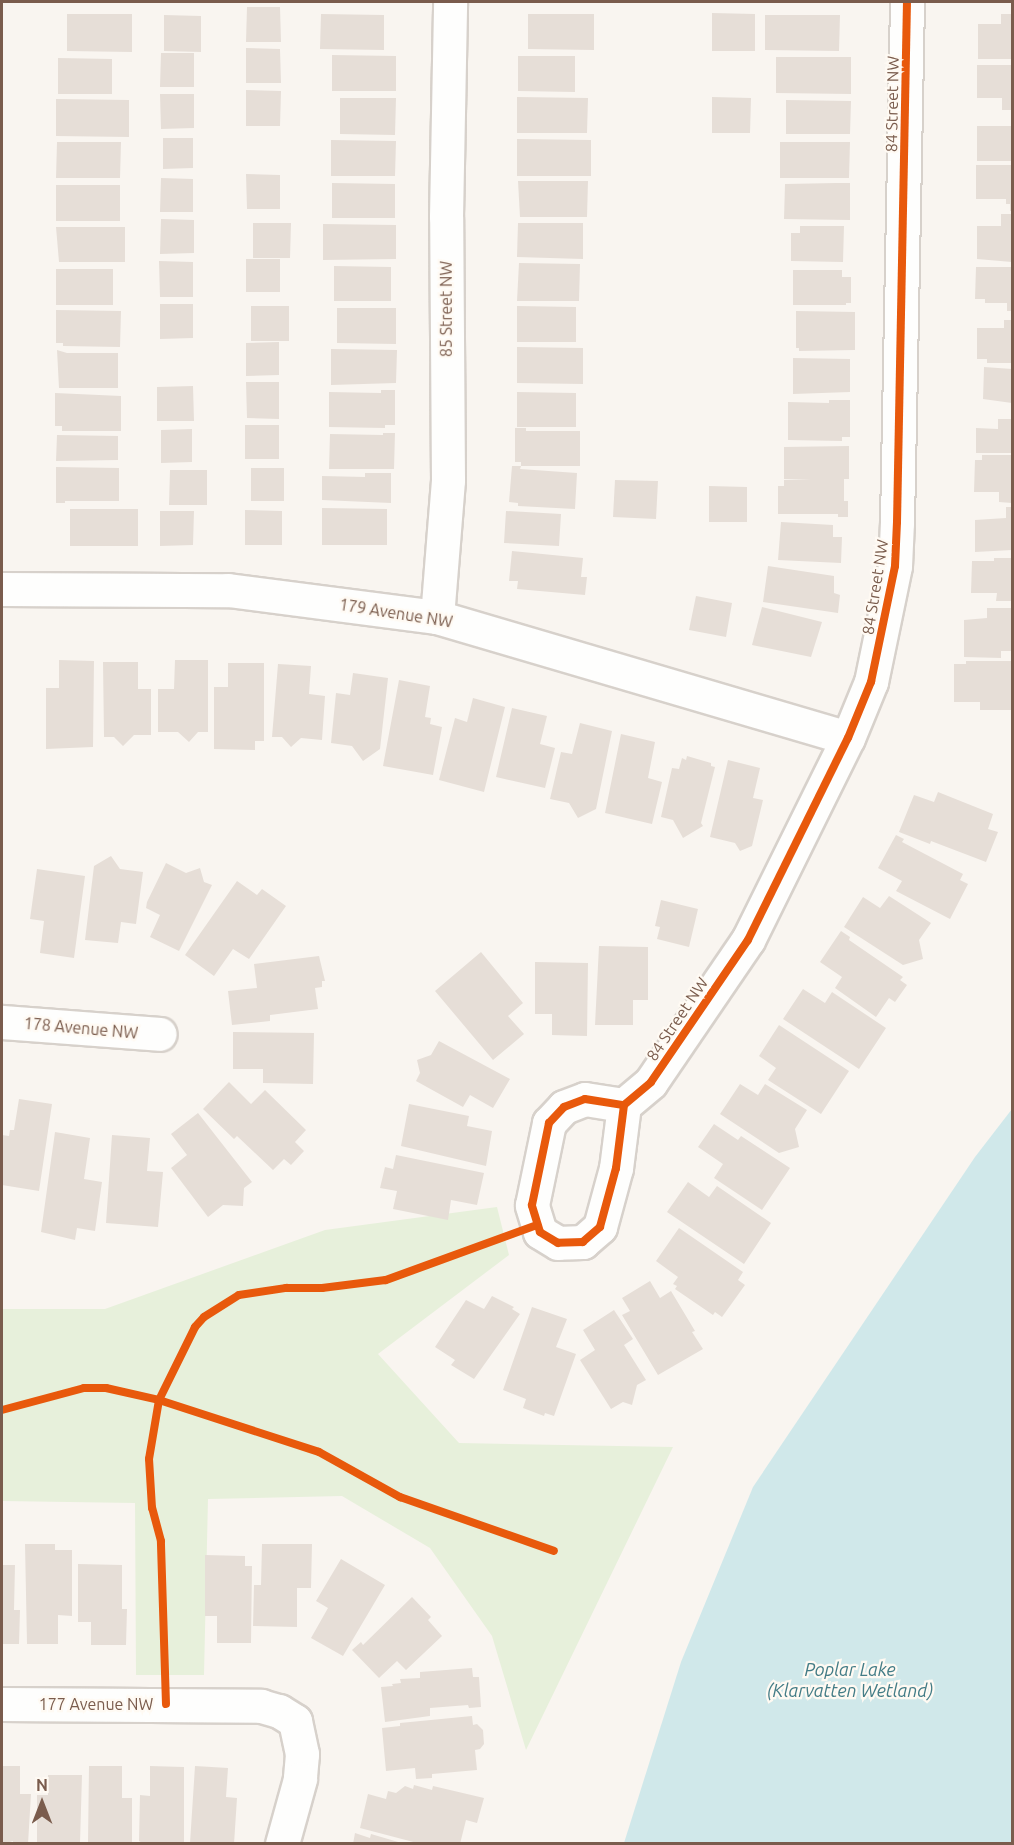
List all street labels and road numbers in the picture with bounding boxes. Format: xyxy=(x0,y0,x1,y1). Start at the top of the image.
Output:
street label: 84 Street NW xyxy=(882,56,902,152)
street label: 85 Street NW xyxy=(436,261,456,357)
street label: 84 Street NW xyxy=(858,538,892,636)
street label: 179 Avenue NW xyxy=(338,595,454,631)
street label: 84 Street NW xyxy=(642,974,712,1064)
street label: 178 Avenue NW xyxy=(23,1013,139,1043)
street label: 177 Avenue NW xyxy=(39,1694,153,1714)

